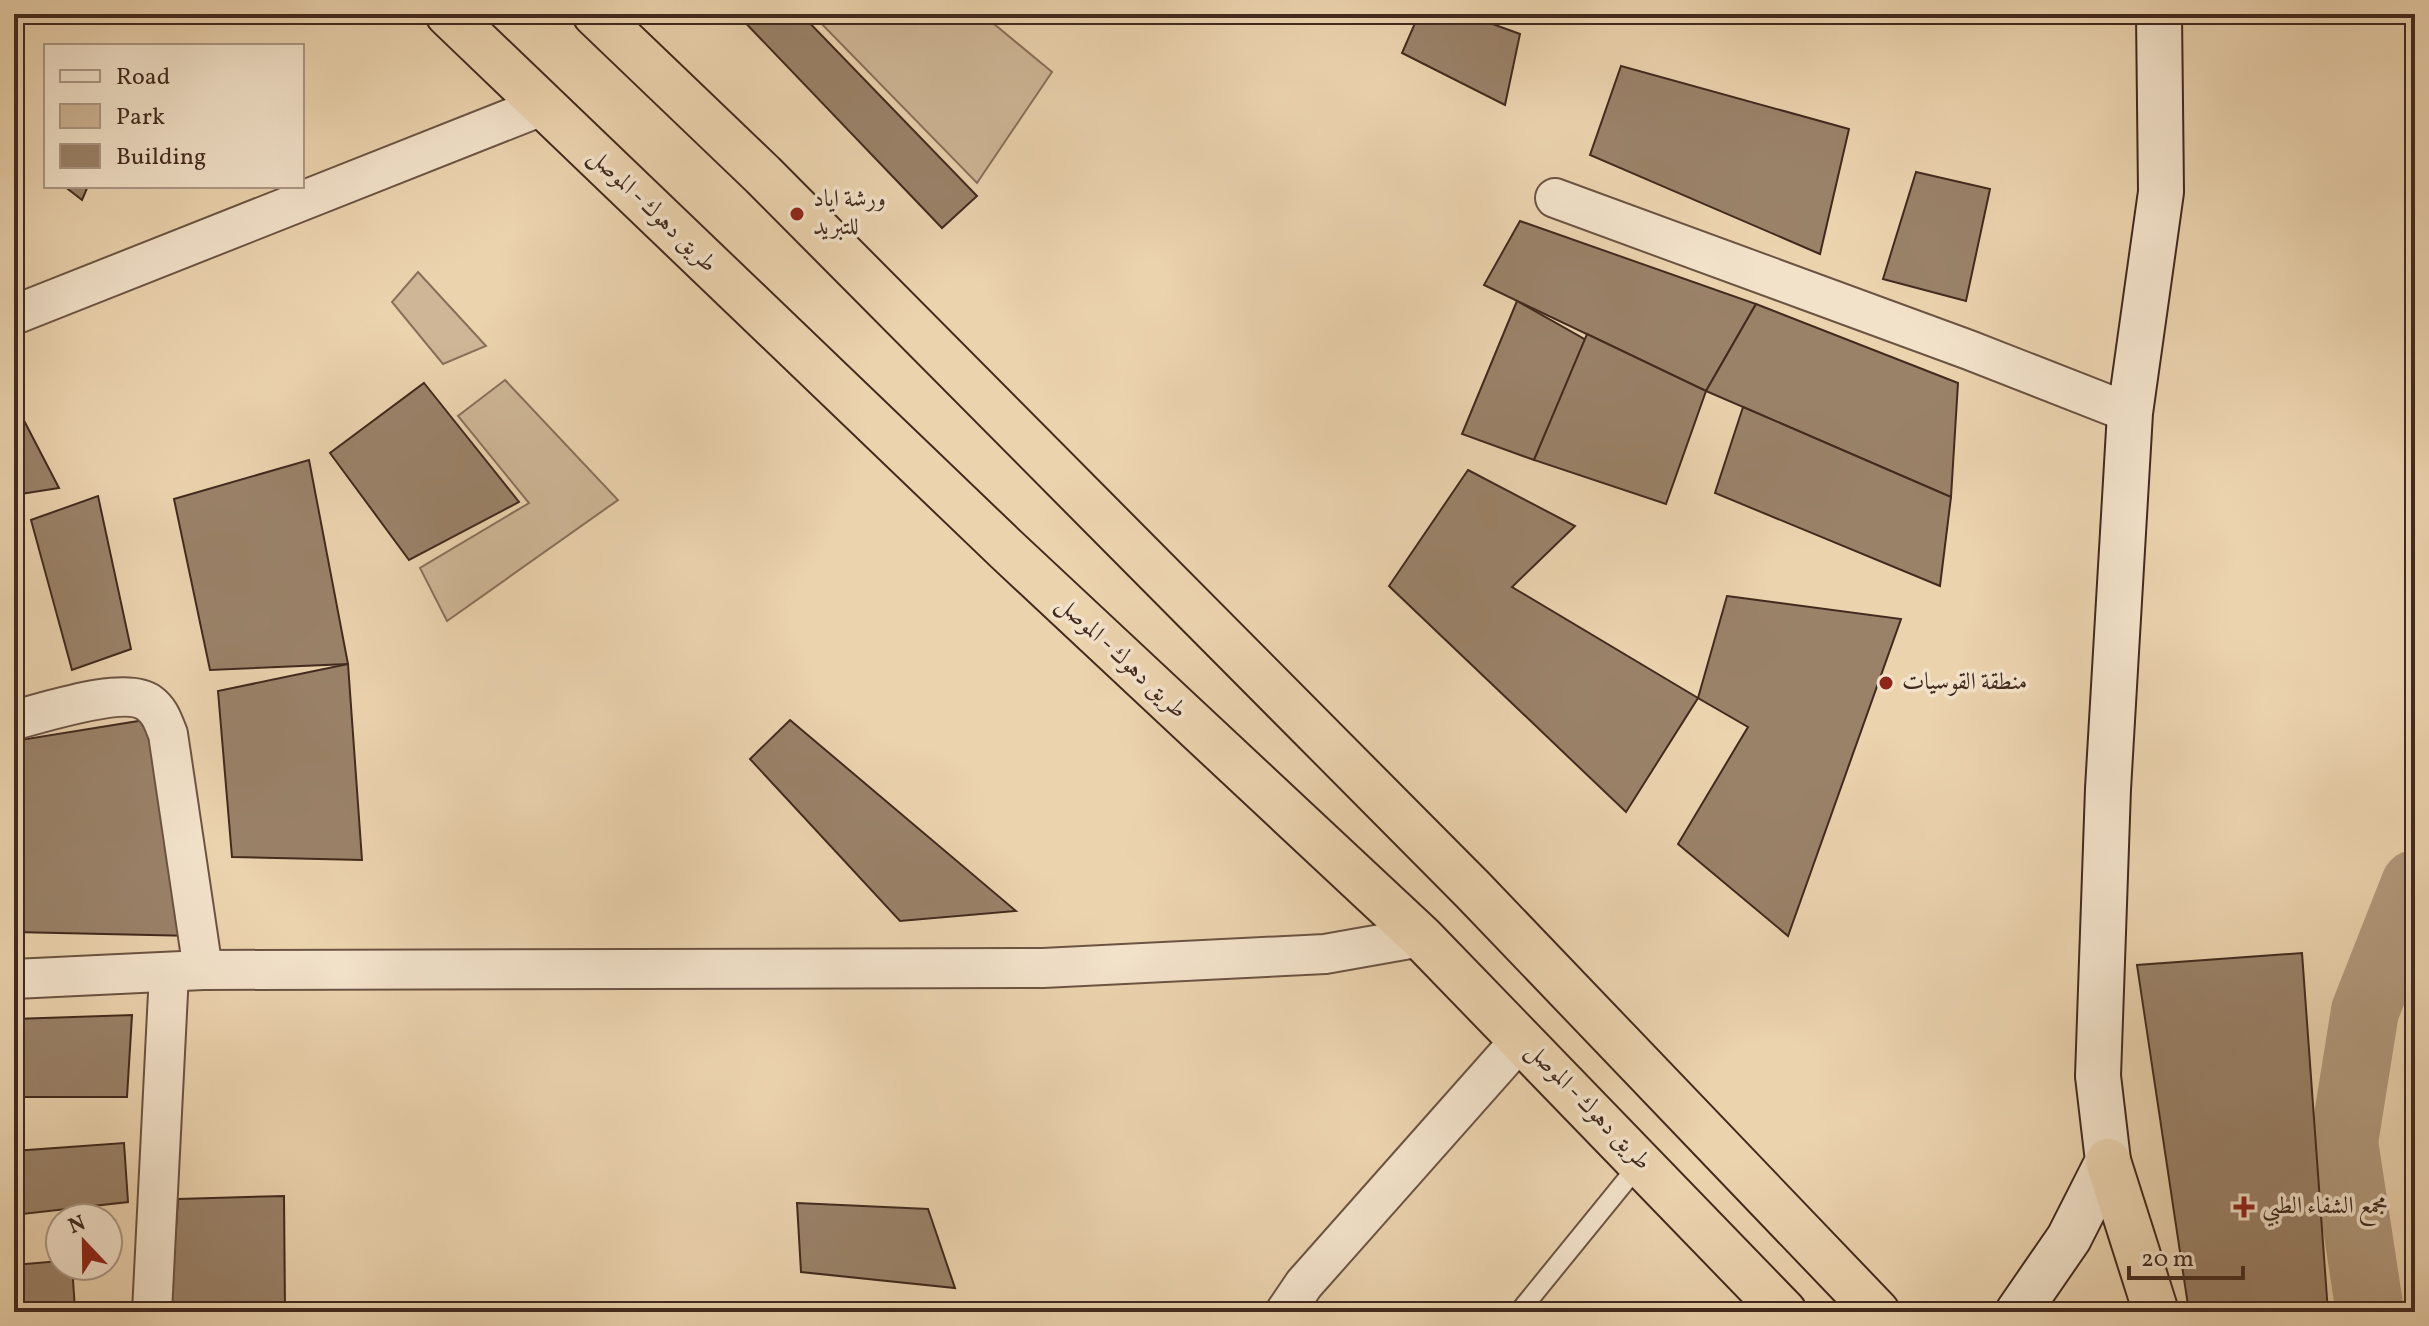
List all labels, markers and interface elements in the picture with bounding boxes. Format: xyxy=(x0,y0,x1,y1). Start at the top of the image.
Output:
legend xyxy=(44,44,304,188)
text: Road xyxy=(116,61,170,95)
text: Park xyxy=(116,101,165,135)
text: Building xyxy=(116,141,206,175)
street label: طريق دهوك - الموصل xyxy=(580,141,724,281)
place label: ورشة اياد للتبريد xyxy=(813,183,886,245)
marker: ورشة اياد للتبريد xyxy=(788,205,806,223)
street label: طريق دهوك - الموصل xyxy=(1048,589,1194,727)
place label: منطقة القوسيات xyxy=(1902,666,2027,700)
marker: منطقة القوسيات xyxy=(1877,674,1895,692)
street label: طريق دهوك - الموصل xyxy=(1518,1035,1658,1179)
place label: مجمع الشفاء الطبي xyxy=(2262,1190,2388,1227)
marker: مجمع الشفاء الطبي xyxy=(2233,1196,2255,1218)
north arrow xyxy=(44,1202,124,1282)
text: N xyxy=(64,1208,91,1243)
scale bar xyxy=(2129,1230,2243,1280)
text: 20 m xyxy=(2141,1243,2194,1277)

